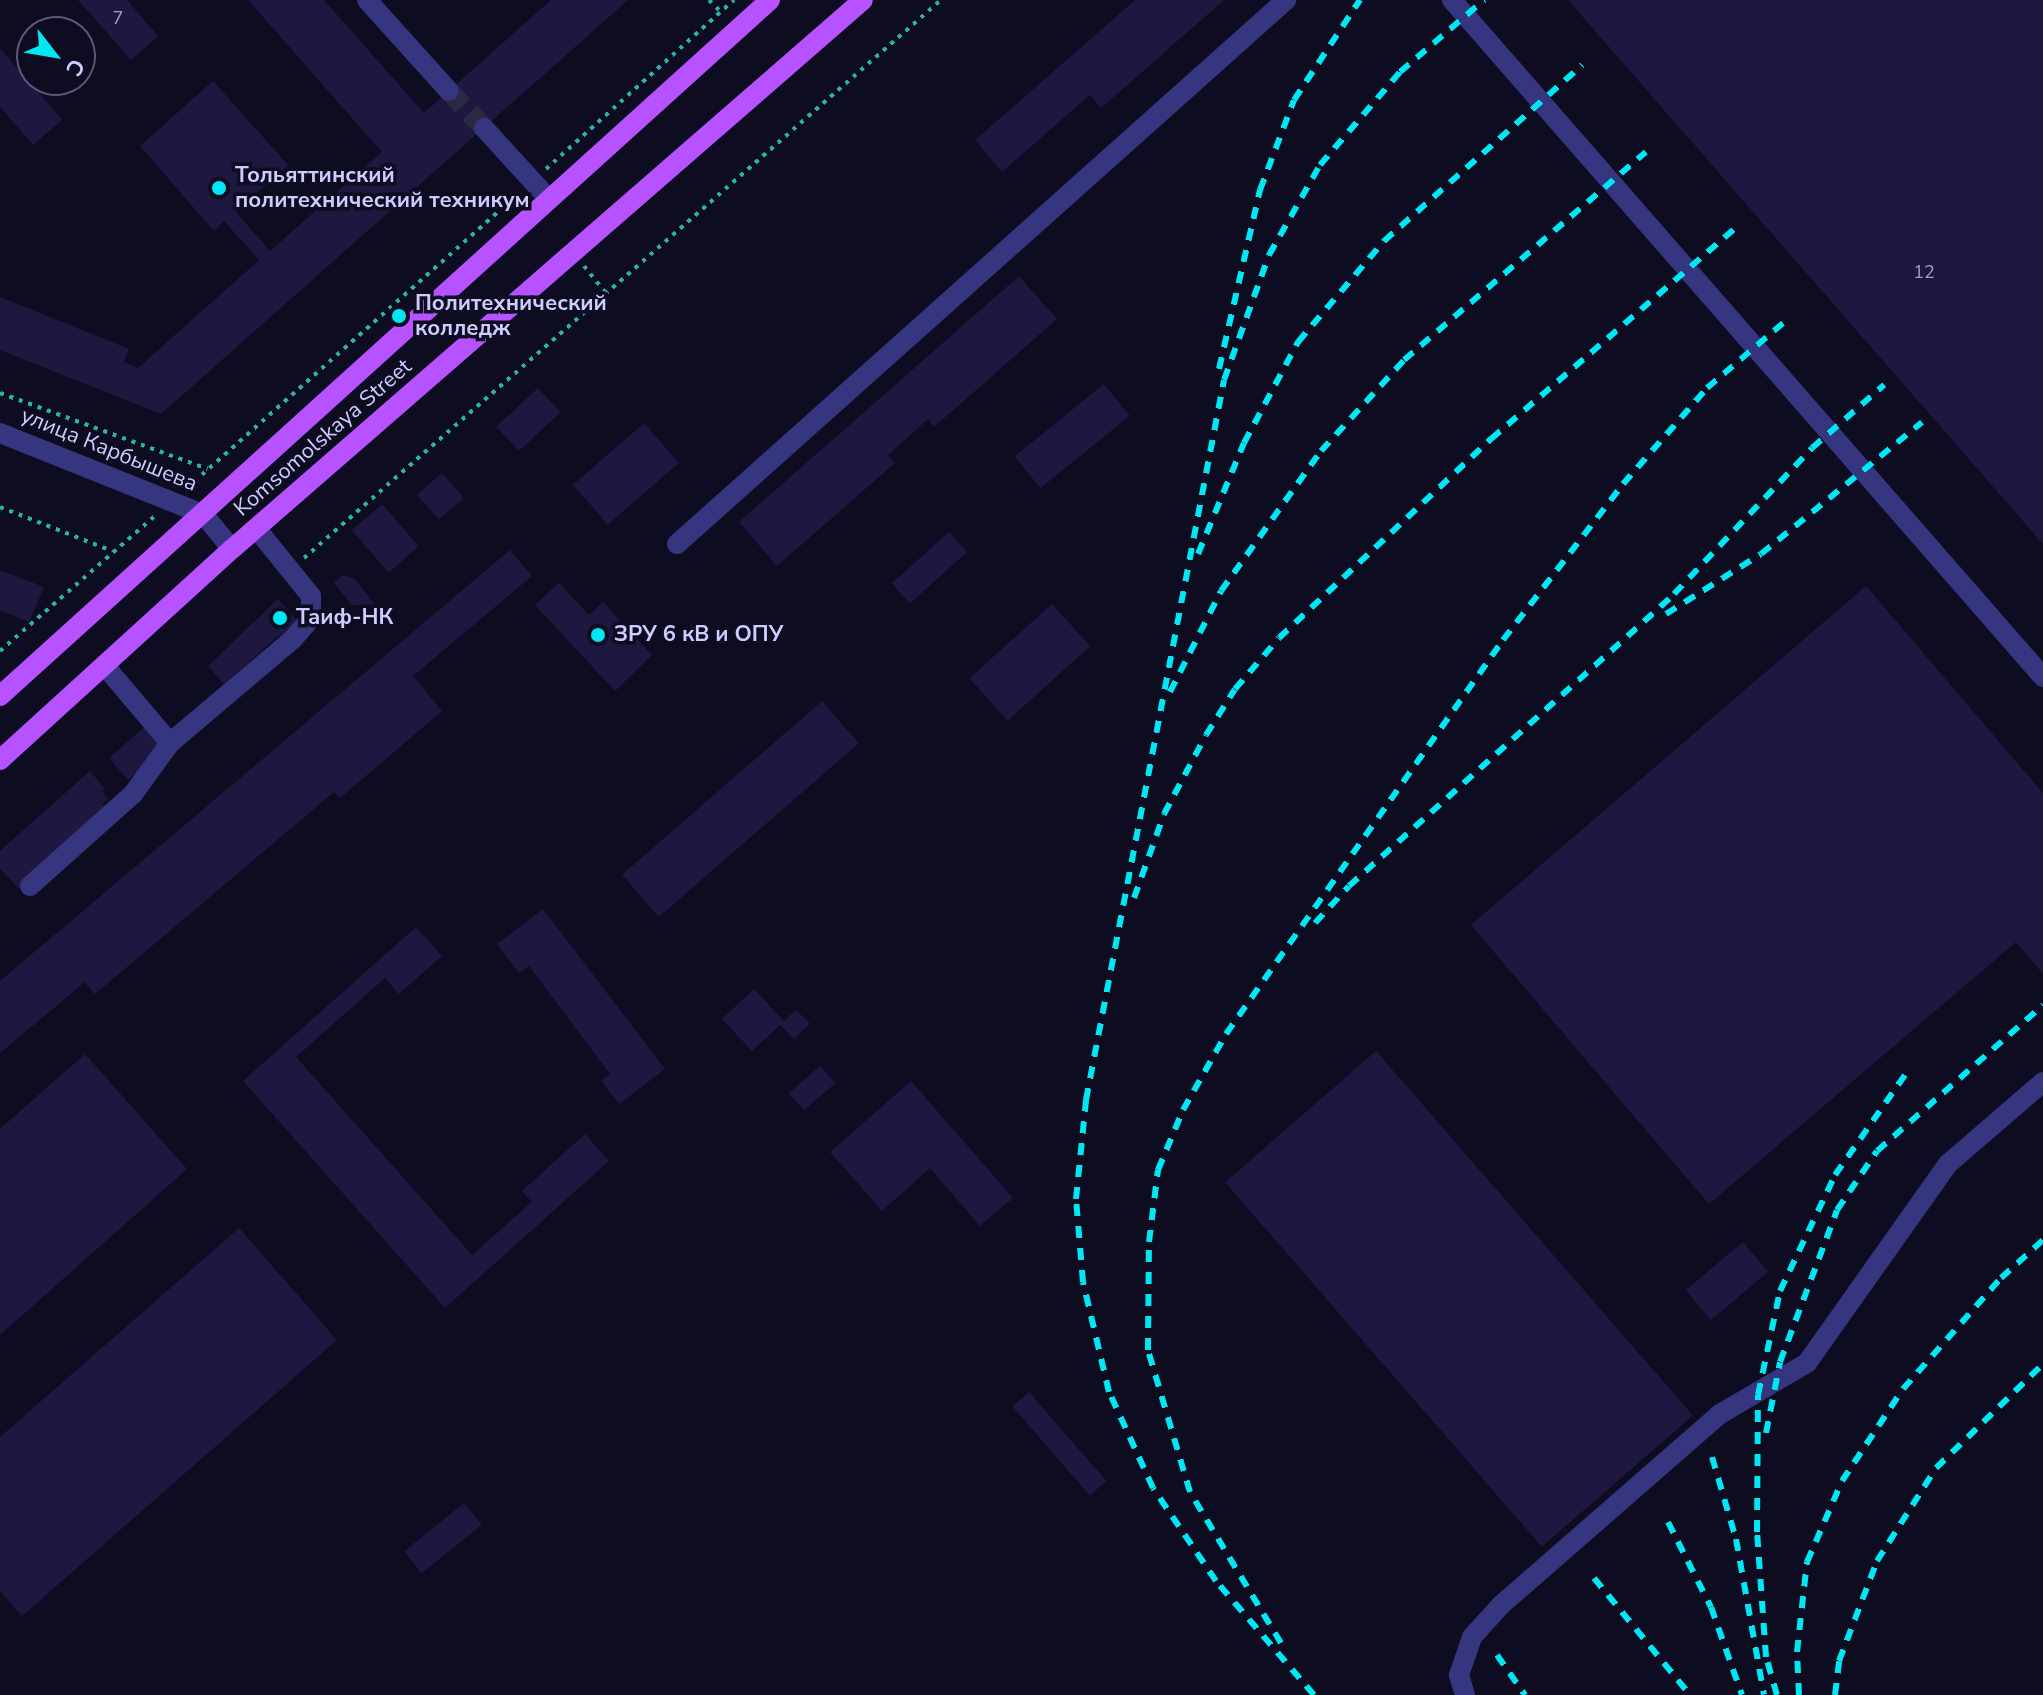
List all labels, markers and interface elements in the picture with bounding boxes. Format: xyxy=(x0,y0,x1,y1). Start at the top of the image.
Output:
house number: 7 xyxy=(113,7,123,29)
north arrow xyxy=(16,16,96,96)
text: С xyxy=(58,53,92,81)
place label: Тольяттинский политехнический техникум xyxy=(235,162,530,214)
marker: Тольяттинский политехнический техникум xyxy=(210,179,228,197)
house number: 12 xyxy=(1913,261,1935,283)
place label: Политехнический колледж xyxy=(415,290,607,342)
marker: Политехнический колледж xyxy=(390,307,408,325)
street label: Komsomolskaya Street xyxy=(229,354,417,522)
street label: улица Карбышева xyxy=(17,403,201,497)
place label: Таиф-НК xyxy=(296,605,393,631)
marker: Таиф-НК xyxy=(271,609,289,627)
place label: ЗРУ 6 кВ и ОПУ xyxy=(614,622,783,648)
marker: ЗРУ 6 кВ и ОПУ xyxy=(589,626,607,644)

